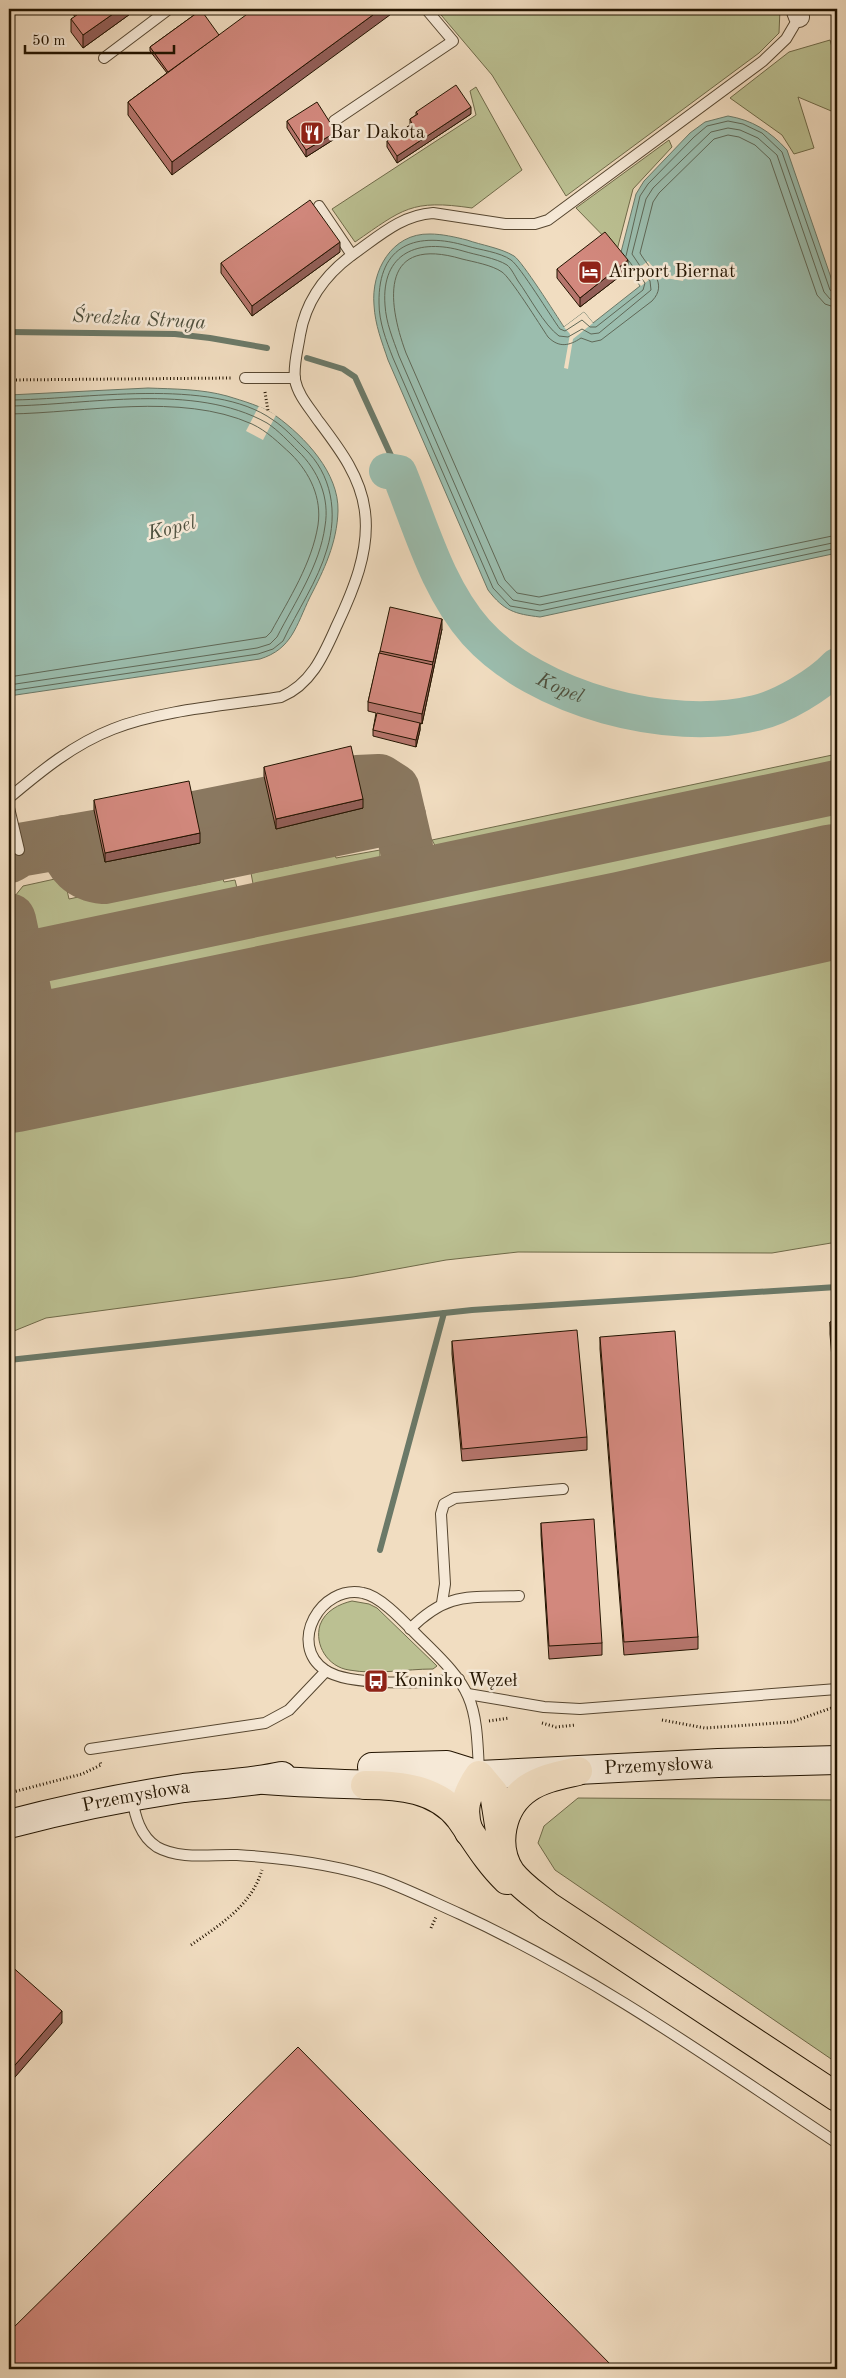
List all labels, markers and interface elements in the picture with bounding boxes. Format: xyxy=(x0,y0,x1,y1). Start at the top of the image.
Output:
scale bar xyxy=(25,22,174,54)
text: 50 m xyxy=(32,34,66,49)
restaurant icon: Bar Dakota xyxy=(299,120,325,146)
place label: Bar Dakota xyxy=(330,124,426,143)
hotel icon: Airport Biernat xyxy=(577,259,603,285)
place label: Airport Biernat xyxy=(608,263,736,282)
water label: Średzka Struga xyxy=(72,303,207,334)
water label: Kopel xyxy=(145,513,198,545)
water label: Kopel xyxy=(532,669,586,708)
bus stop icon: Koninko Węzeł xyxy=(363,1668,389,1694)
place label: Koninko Węzeł xyxy=(394,1672,518,1691)
street label: Przemysłowa xyxy=(603,1754,714,1778)
street label: Przemysłowa xyxy=(80,1778,192,1816)

